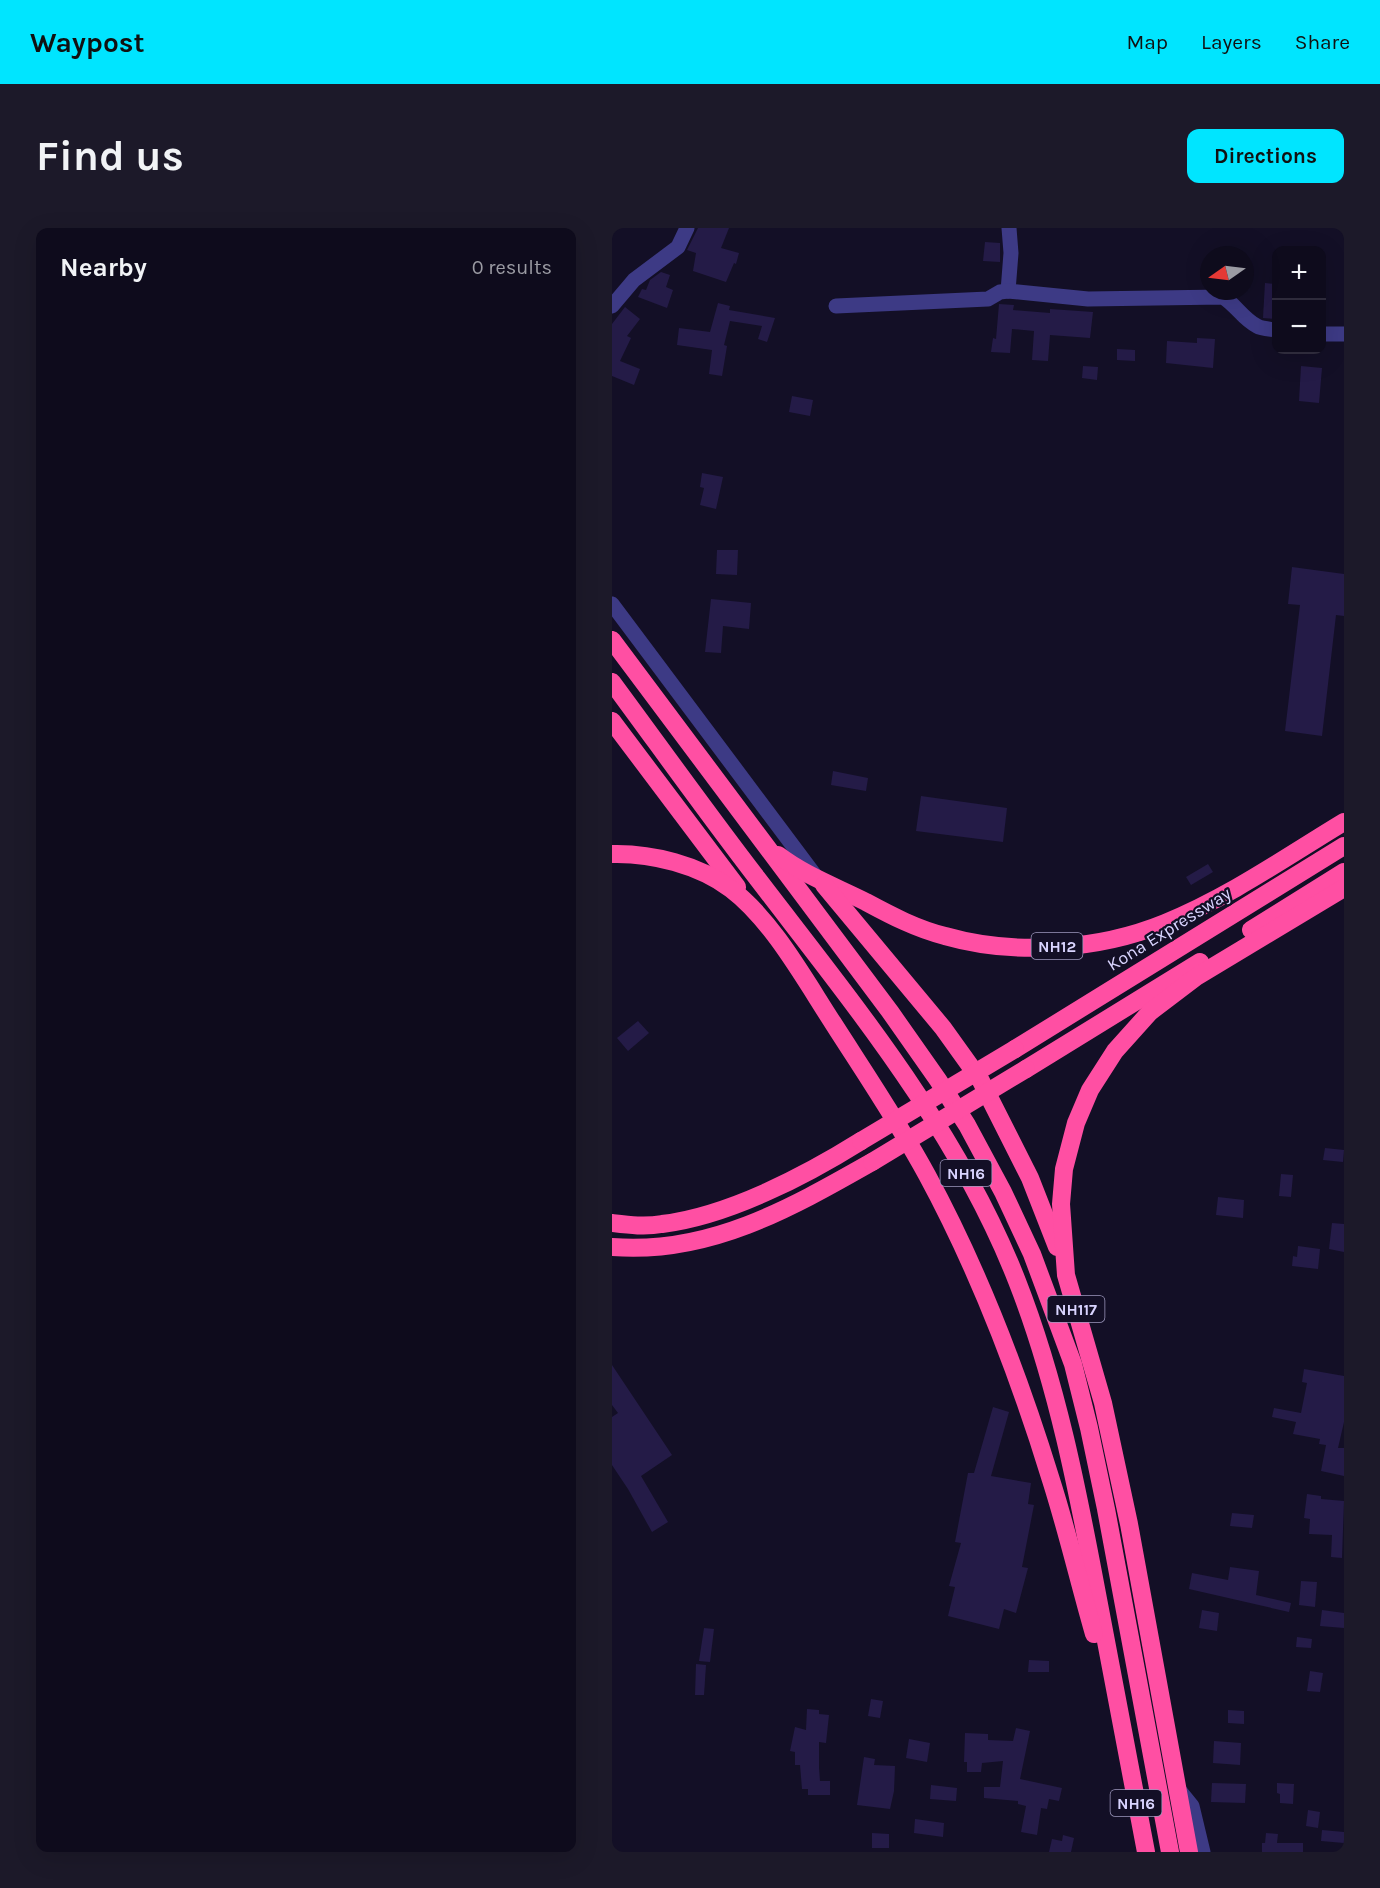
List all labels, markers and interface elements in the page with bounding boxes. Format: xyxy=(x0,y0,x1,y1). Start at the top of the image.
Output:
text: Waypost xyxy=(30,26,145,59)
text: Map xyxy=(1126,30,1168,54)
text: Layers xyxy=(1201,30,1262,54)
text: Share xyxy=(1295,30,1350,54)
button: Directions xyxy=(1187,129,1344,183)
text: Find us xyxy=(36,131,184,181)
north arrow xyxy=(1200,246,1254,300)
map controls xyxy=(1272,246,1326,354)
button: + xyxy=(1272,246,1326,300)
text: Nearby xyxy=(60,252,147,283)
text: 0 results xyxy=(472,256,552,279)
button: − xyxy=(1272,300,1326,354)
street label: Kona Expressway xyxy=(1103,882,1235,976)
road number: NH12 xyxy=(1032,933,1082,959)
road number: NH16 xyxy=(940,1160,992,1186)
road number: NH117 xyxy=(1048,1296,1104,1322)
road number: NH16 xyxy=(1110,1790,1162,1816)

